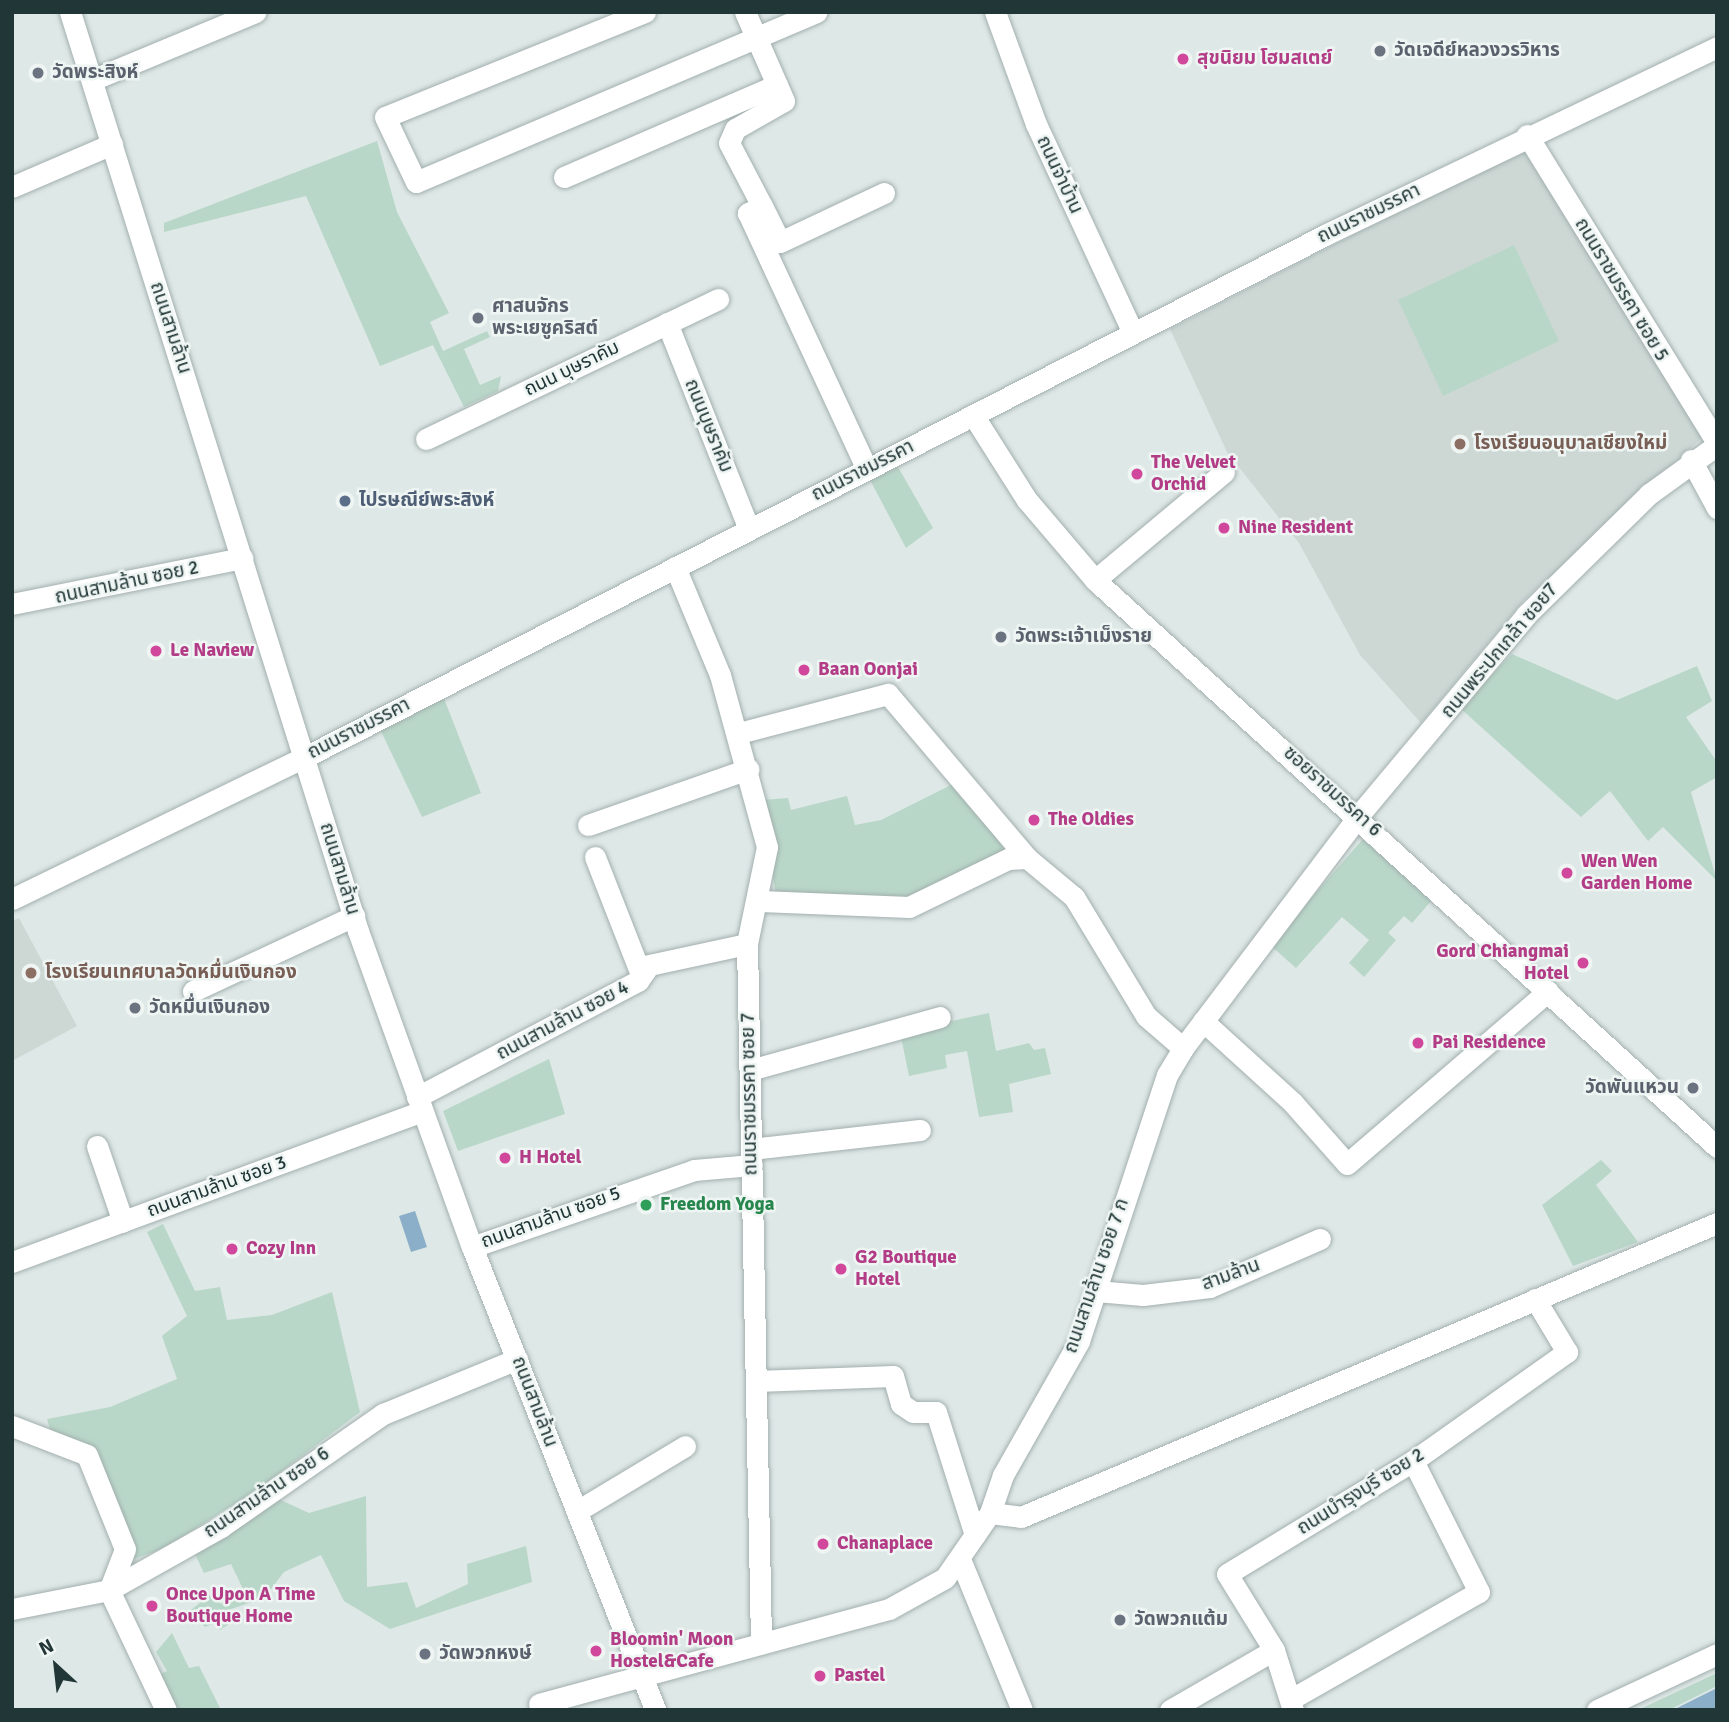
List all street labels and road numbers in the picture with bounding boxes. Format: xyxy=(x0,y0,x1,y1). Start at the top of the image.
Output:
street label: ถนนจ่าบ้าน xyxy=(1031,132,1087,218)
street label: ถนนราชมรรคา xyxy=(1314,179,1424,249)
street label: ถนนราชมรรคา ซอย 5 xyxy=(1569,214,1673,366)
street label: ถนนสามล้าน xyxy=(144,279,196,377)
street label: ถนน บุษราคัม xyxy=(521,336,623,402)
street label: ถนนบุษราคัม xyxy=(679,376,737,476)
street label: ถนนราชมรรคา xyxy=(808,435,918,507)
street label: ถนนสามล้าน ซอย 2 xyxy=(53,557,201,609)
street label: ถนนพระปกเกล้า ซอย7 xyxy=(1437,579,1563,723)
street label: ถนนราชมรรคา xyxy=(304,693,414,765)
street label: ซอยราชมรรคา 6 xyxy=(1278,742,1386,842)
street label: ถนนสามล้าน xyxy=(314,820,364,918)
street label: ถนนสามล้าน ซอย 4 xyxy=(493,977,633,1065)
street label: ถนนราชมรรคา ซอย 7 xyxy=(737,1012,763,1176)
street label: ถนนสามล้าน ซอย 3 xyxy=(144,1151,290,1223)
street label: ถนนสามล้าน ซอย 5 xyxy=(478,1182,624,1254)
street label: ถนนสามล้าน ซอย 7 ก xyxy=(1060,1196,1134,1356)
street label: สามล้าน xyxy=(1199,1254,1263,1296)
street label: ถนนสามล้าน xyxy=(506,1353,562,1451)
street label: ถนนสามล้าน ซอย 6 xyxy=(200,1443,334,1543)
street label: ถนนบำรุงบุรี ซอย 2 xyxy=(1293,1444,1429,1540)

